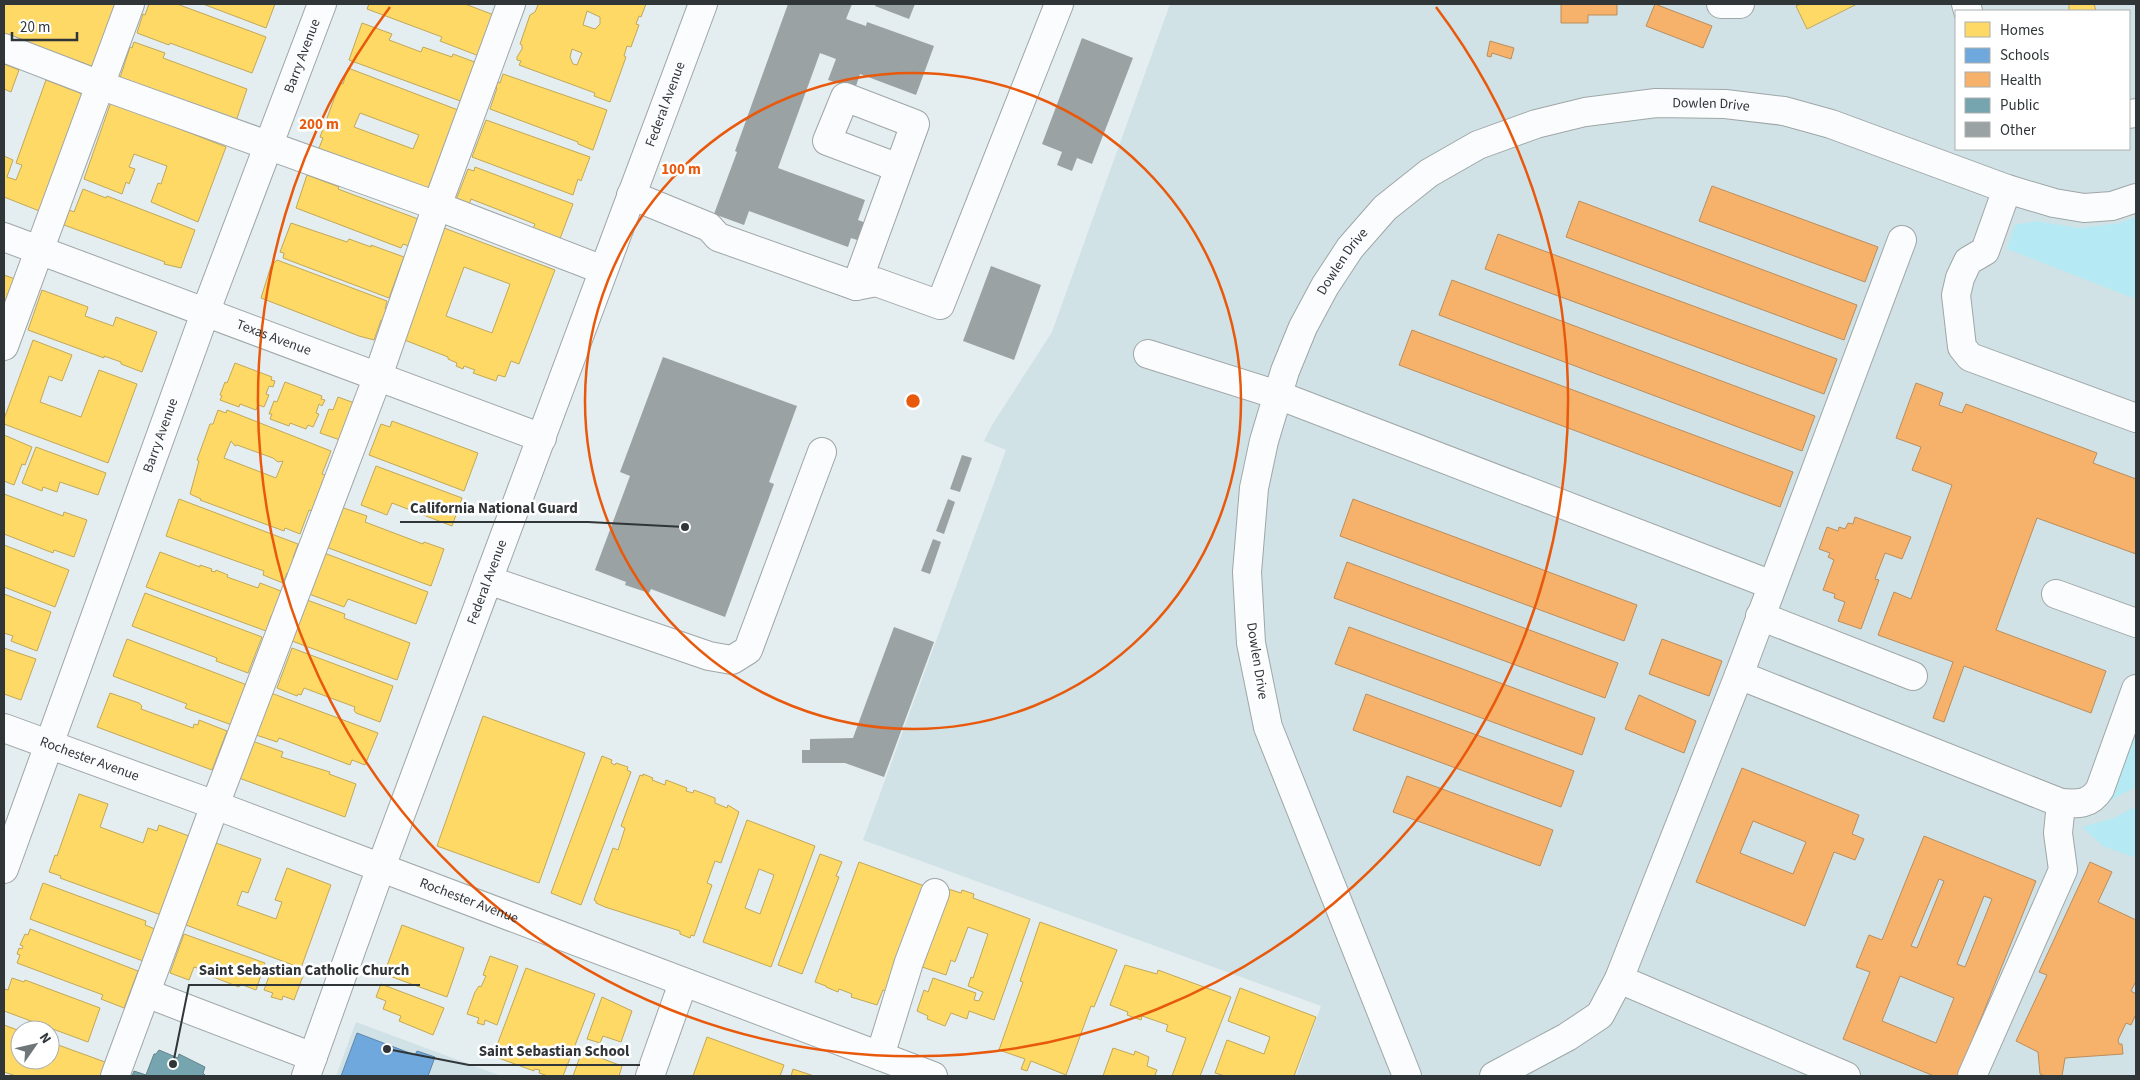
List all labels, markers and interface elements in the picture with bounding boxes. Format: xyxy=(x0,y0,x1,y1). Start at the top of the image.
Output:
scale bar xyxy=(12,10,78,42)
legend xyxy=(1955,10,2130,150)
street label: Barry Avenue xyxy=(279,16,325,96)
text: 20 m xyxy=(20,17,50,38)
text: Homes xyxy=(2000,20,2044,41)
text: Schools xyxy=(2000,45,2049,66)
street label: Federal Avenue xyxy=(641,59,691,150)
text: Health xyxy=(2000,70,2042,91)
street label: Dowlen Drive xyxy=(1672,93,1751,117)
text: Public xyxy=(2000,95,2039,116)
text: 200 m xyxy=(299,114,339,135)
text: Other xyxy=(2000,120,2037,141)
text: 100 m xyxy=(661,159,701,180)
street label: Dowlen Drive xyxy=(1312,224,1373,298)
street label: Texas Avenue xyxy=(234,315,314,361)
centre of rings xyxy=(904,392,922,410)
street label: Barry Avenue xyxy=(138,395,183,476)
callout: California National Guard xyxy=(400,492,588,522)
text: California National Guard xyxy=(410,498,578,519)
street label: Federal Avenue xyxy=(462,537,512,628)
street label: Dowlen Drive xyxy=(1241,621,1273,701)
street label: Rochester Avenue xyxy=(37,732,142,786)
street label: Rochester Avenue xyxy=(417,873,521,929)
callout: Saint Sebastian Catholic Church xyxy=(189,955,420,985)
text: Saint Sebastian Catholic Church xyxy=(199,960,409,981)
north arrow xyxy=(10,1020,60,1070)
text: N xyxy=(34,1029,56,1048)
callout: Saint Sebastian School xyxy=(469,1035,640,1065)
text: Saint Sebastian School xyxy=(479,1041,630,1062)

